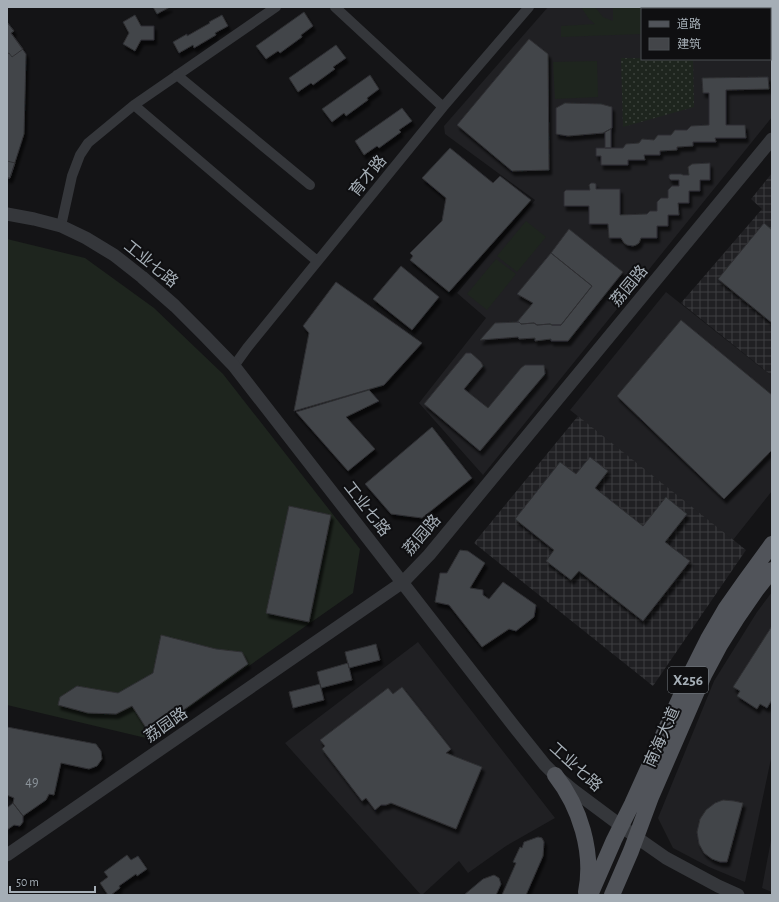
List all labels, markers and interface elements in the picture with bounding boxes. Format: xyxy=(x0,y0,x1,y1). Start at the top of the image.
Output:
legend xyxy=(641,8,771,60)
text: 道路 xyxy=(677,17,701,30)
text: 建筑 xyxy=(677,37,701,50)
street label: 育才路 xyxy=(346,152,389,200)
street label: 工业七路 xyxy=(121,237,182,290)
street label: 荔园路 xyxy=(607,262,651,310)
street label: 工业七路 xyxy=(341,478,394,539)
street label: 荔园路 xyxy=(399,511,444,558)
road number: X256 xyxy=(668,667,708,693)
street label: 荔园路 xyxy=(141,704,190,745)
street label: 南海大道 xyxy=(641,704,682,769)
street label: 工业七路 xyxy=(547,739,606,794)
house number: 49 xyxy=(25,775,39,789)
scale bar xyxy=(10,868,95,894)
text: 50 m xyxy=(16,876,39,888)

